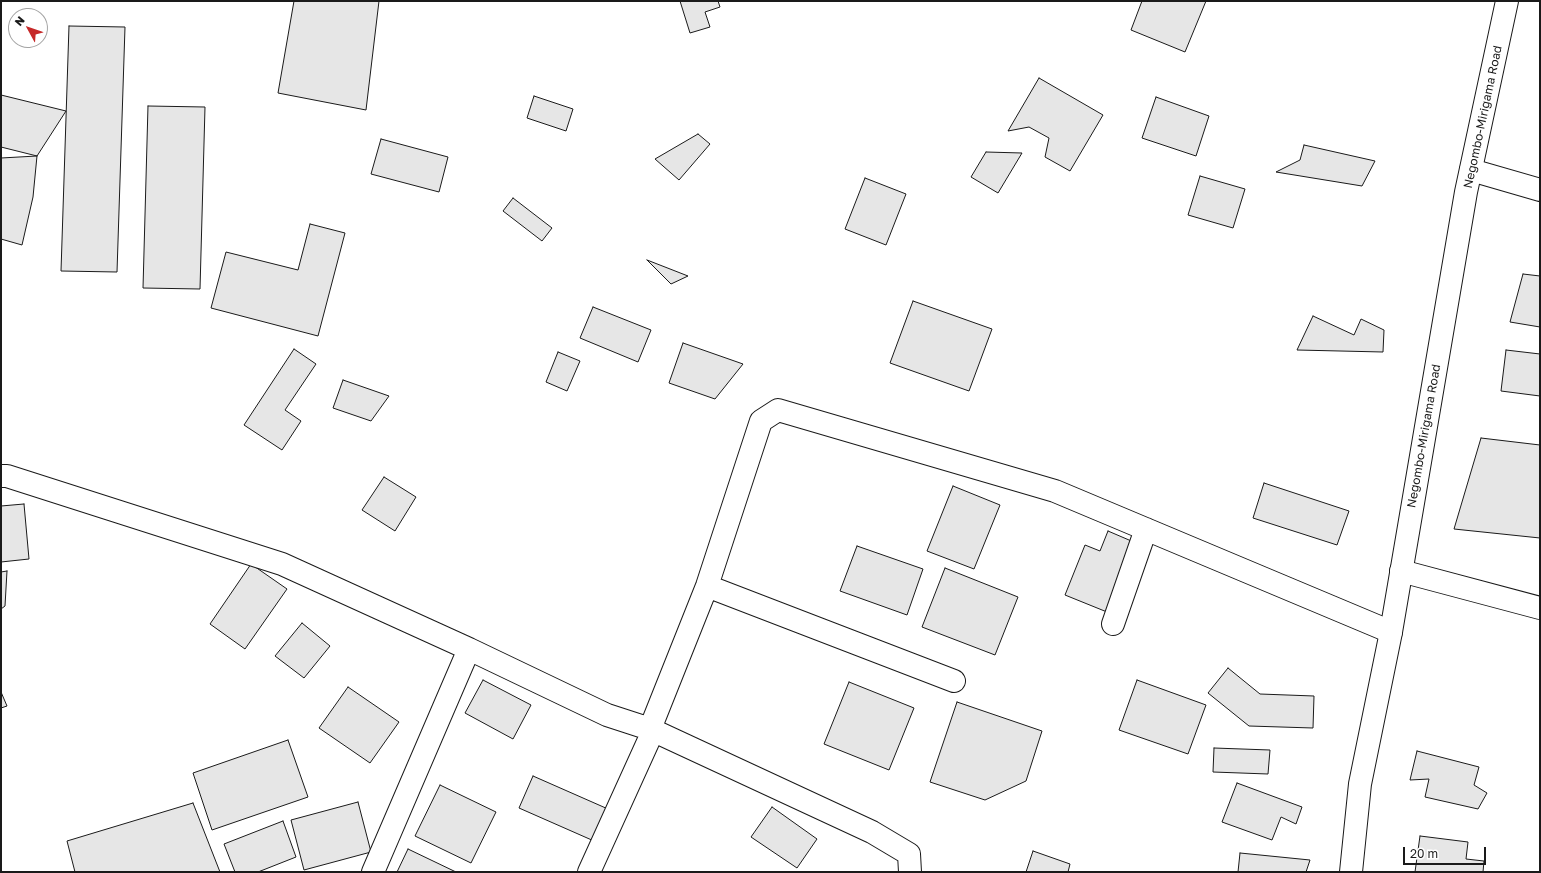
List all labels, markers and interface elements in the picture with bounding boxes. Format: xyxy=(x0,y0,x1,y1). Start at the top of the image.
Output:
north arrow xyxy=(8,8,48,48)
text: N xyxy=(12,13,27,28)
street label: Negombo-Mirigama Road xyxy=(1461,44,1505,190)
street label: Negombo-Mirigama Road xyxy=(1404,363,1444,509)
scale bar xyxy=(1405,839,1488,865)
text: 20 m xyxy=(1410,846,1438,861)

